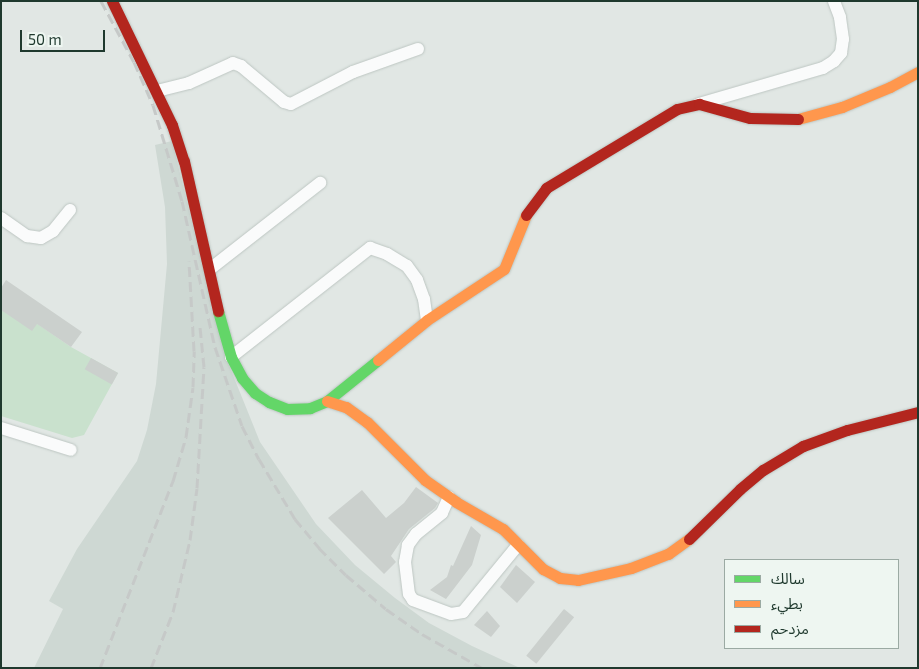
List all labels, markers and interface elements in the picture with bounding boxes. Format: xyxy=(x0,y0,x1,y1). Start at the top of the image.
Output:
scale bar xyxy=(22,20,108,52)
text: 50 m xyxy=(28,30,62,48)
legend xyxy=(724,559,899,649)
text: سالك xyxy=(771,569,805,587)
text: بطيء xyxy=(771,594,803,612)
text: مزدحم xyxy=(771,619,809,637)

